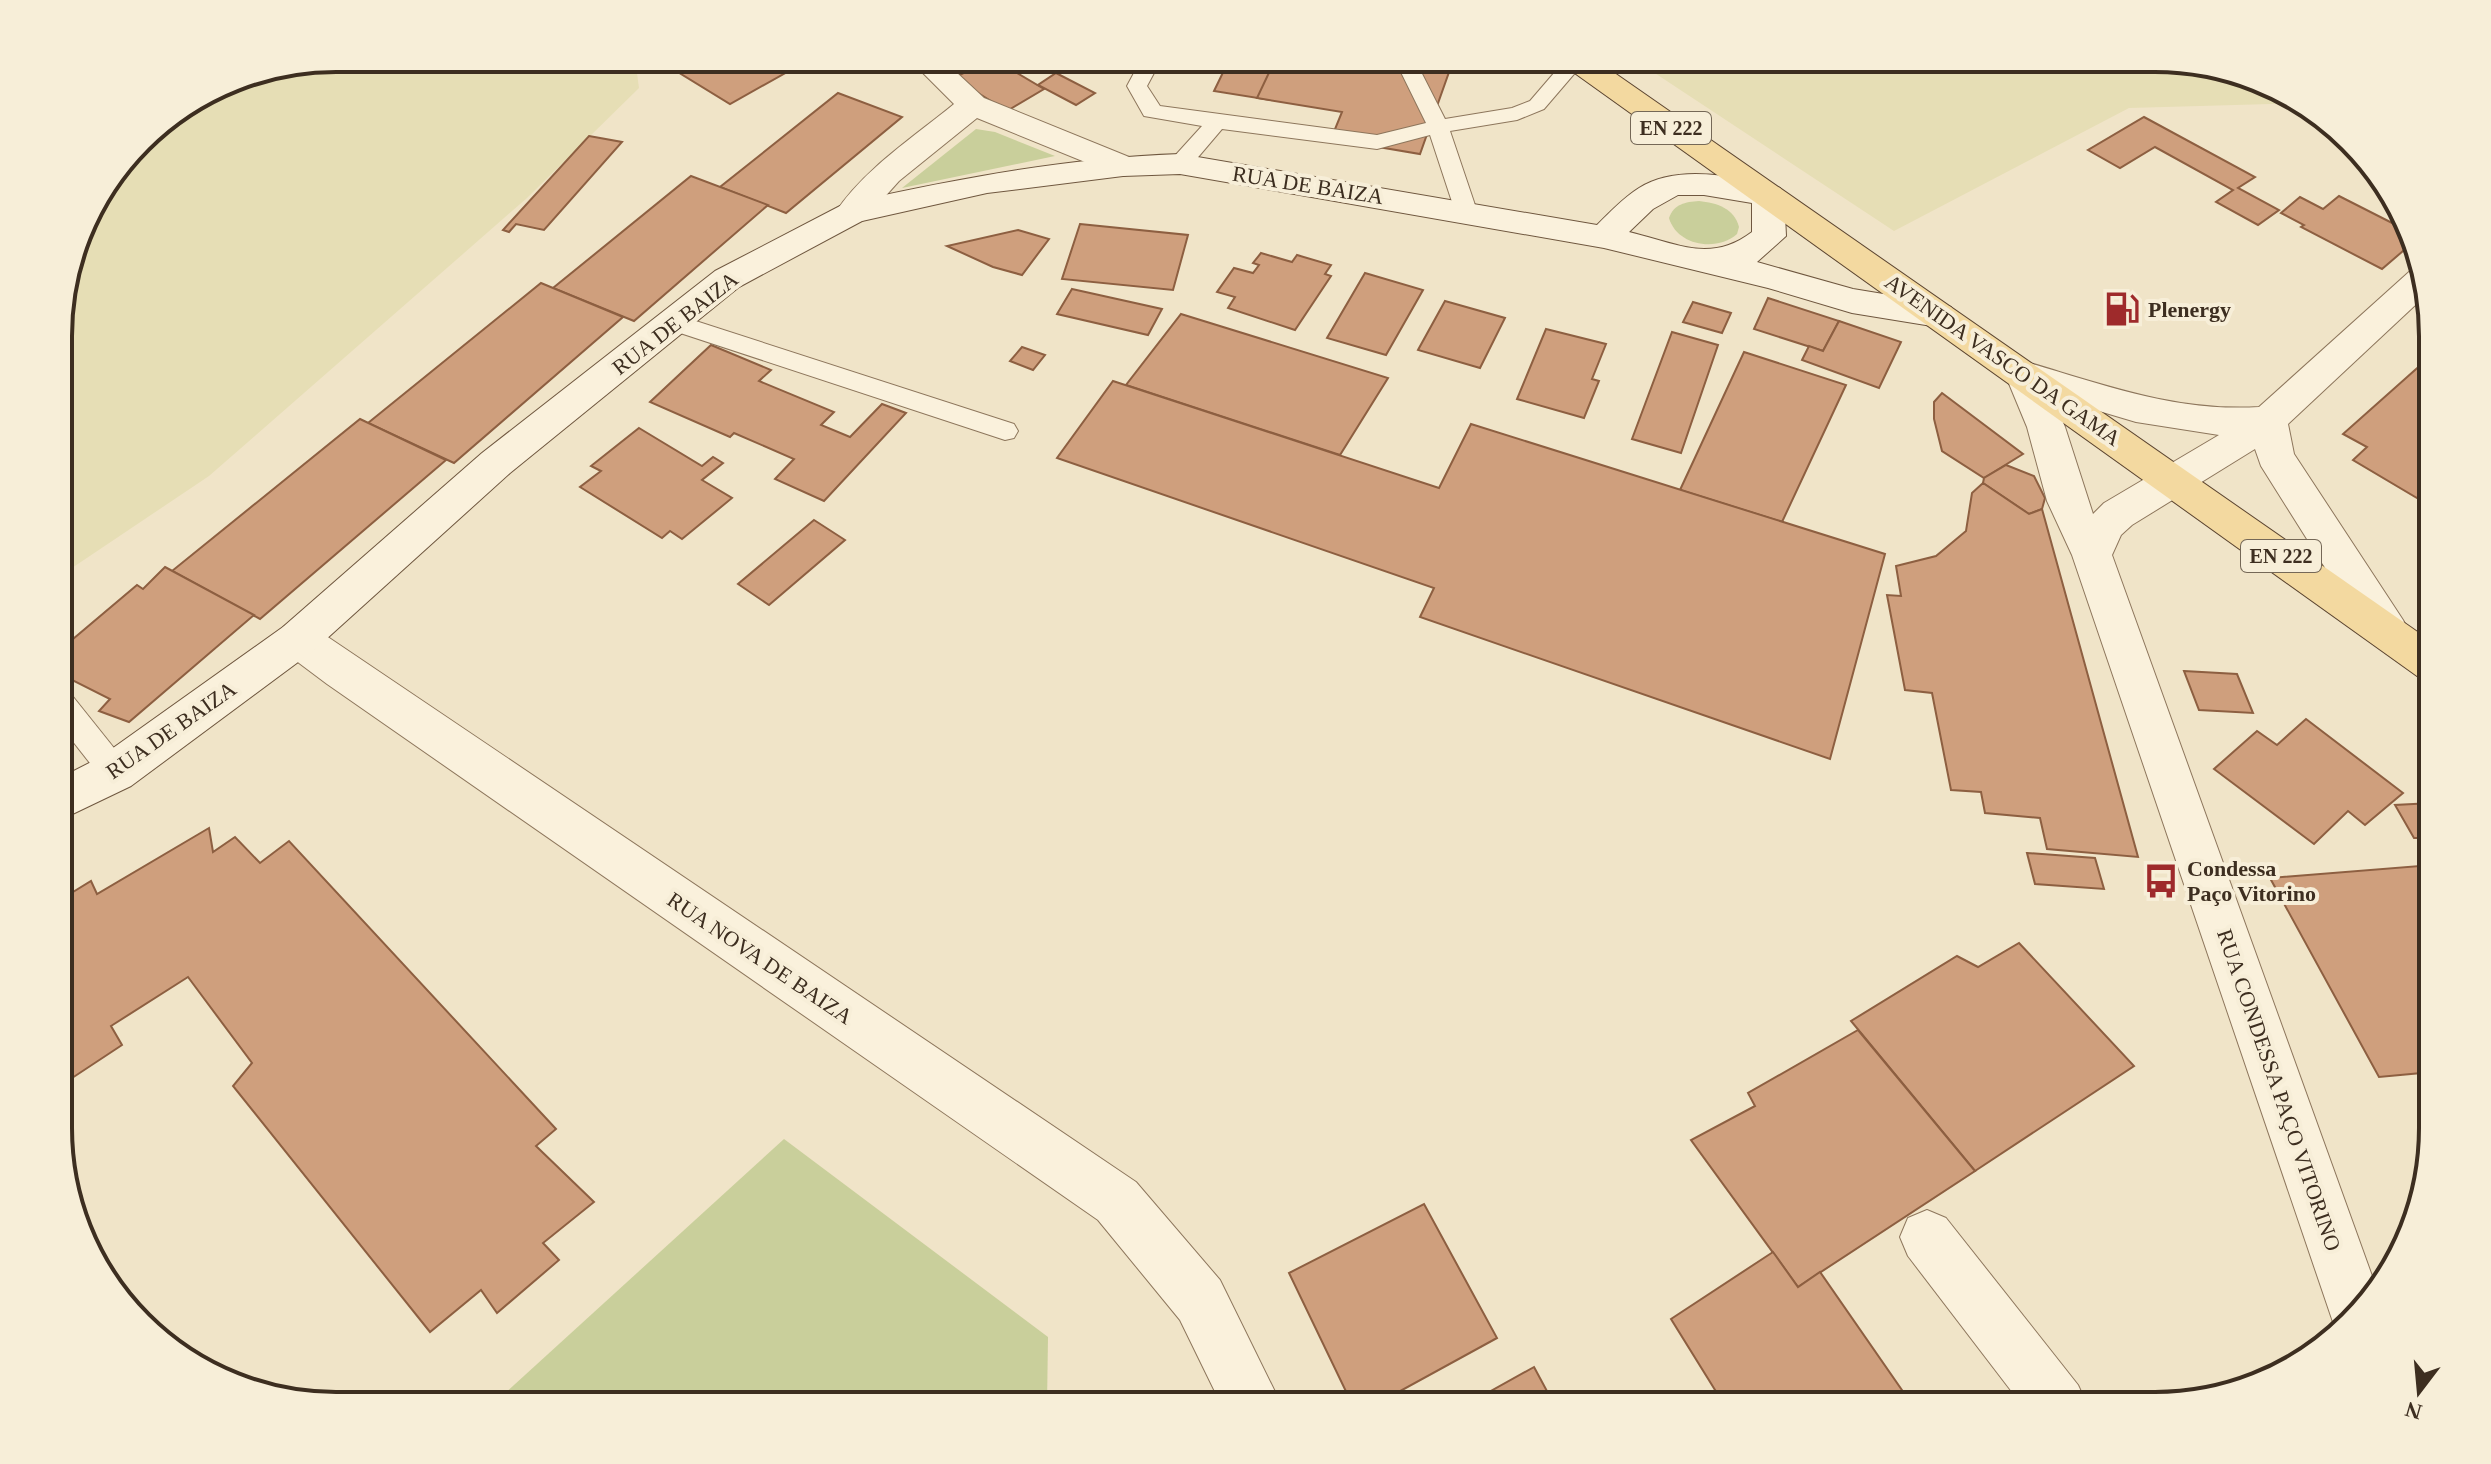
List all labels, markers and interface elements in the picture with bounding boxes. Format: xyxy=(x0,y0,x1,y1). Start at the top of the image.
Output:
road number: EN 222 xyxy=(1631,112,1711,144)
street label: RUA DE BAIZA xyxy=(1231,161,1386,209)
street label: RUA DE BAIZA xyxy=(607,266,743,380)
street label: AVENIDA VASCO DA GAMA xyxy=(1880,269,2126,451)
fuel station icon: Plenergy xyxy=(2103,290,2141,328)
place label: Plenergy xyxy=(2148,297,2231,322)
road number: EN 222 xyxy=(2241,540,2321,572)
street label: RUA DE BAIZA xyxy=(101,676,241,784)
place label: Condessa Paço Vitorino xyxy=(2187,856,2316,906)
bus stop icon: Condessa Paço Vitorino xyxy=(2142,862,2180,900)
street label: RUA NOVA DE BAIZA xyxy=(663,887,857,1029)
street label: RUA CONDESSA PAÇO VITORINO xyxy=(2212,926,2346,1254)
north arrow xyxy=(2379,1352,2459,1432)
text: N xyxy=(2402,1397,2425,1425)

